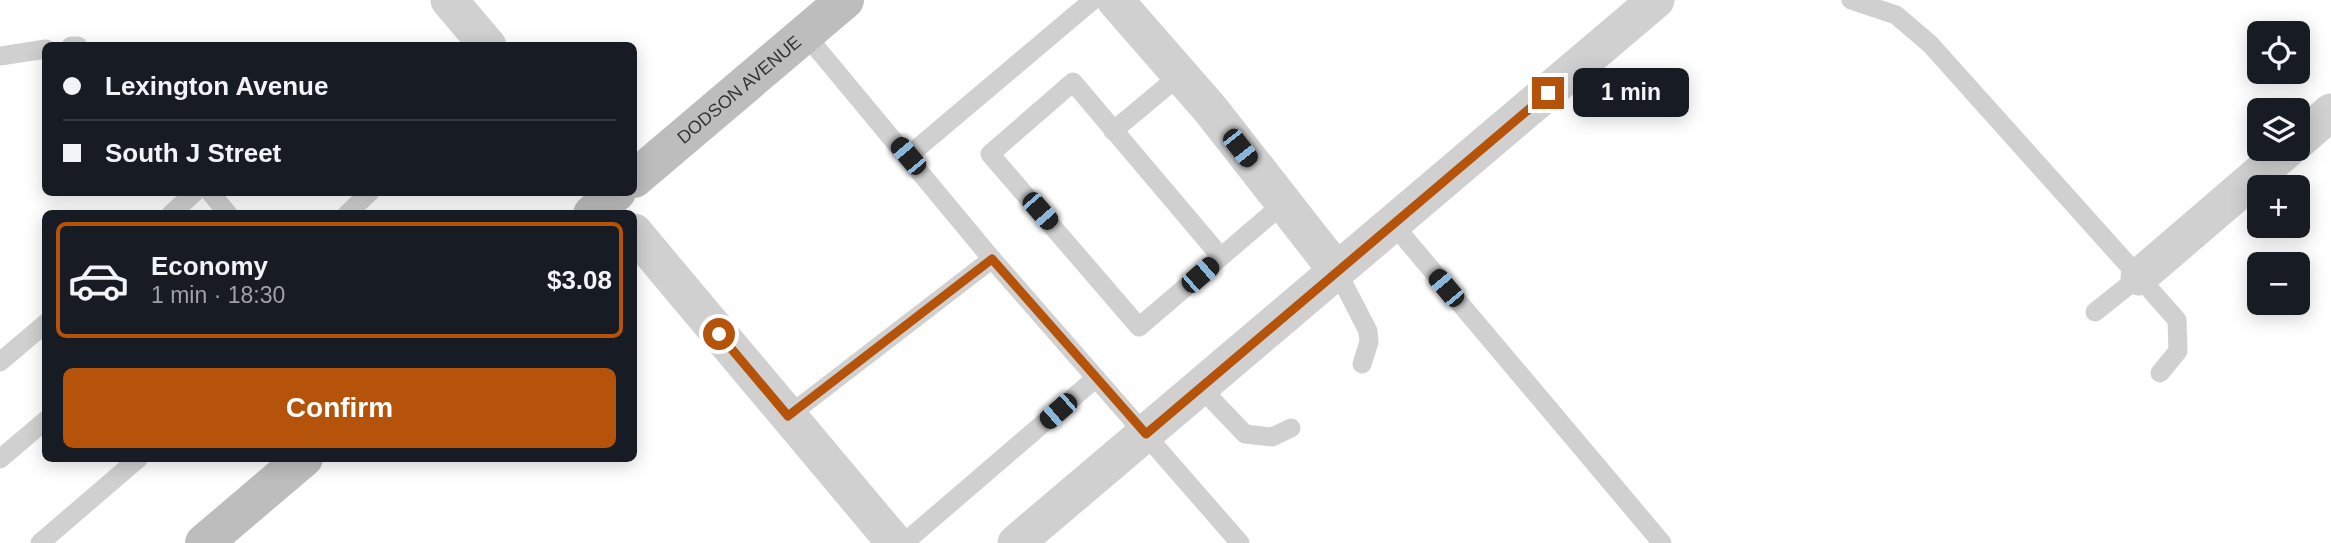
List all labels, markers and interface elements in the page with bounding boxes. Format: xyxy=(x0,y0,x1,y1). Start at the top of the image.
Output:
map controls xyxy=(2247,21,2310,315)
button: locate xyxy=(2247,21,2310,84)
street label: DODSON AVENUE xyxy=(673,32,805,148)
callout: 1 min xyxy=(1572,68,1688,118)
text: Lexington Avenue xyxy=(105,71,328,101)
route end xyxy=(1532,77,1564,109)
text: 1 min xyxy=(1601,79,1661,105)
button: layers xyxy=(2247,98,2310,161)
car xyxy=(1219,125,1262,171)
car xyxy=(887,133,930,179)
text: South J Street xyxy=(105,138,281,168)
button: + xyxy=(2247,175,2310,238)
car xyxy=(1019,188,1062,234)
icon: car xyxy=(67,249,130,312)
text: Economy xyxy=(151,251,268,281)
button: − xyxy=(2247,252,2310,315)
car xyxy=(1178,253,1223,297)
text: $3.08 xyxy=(547,265,612,295)
car xyxy=(1425,265,1468,311)
text: 1 min · 18:30 xyxy=(151,282,285,308)
route start xyxy=(703,318,735,350)
button: Confirm xyxy=(63,368,616,448)
car xyxy=(1036,389,1081,433)

